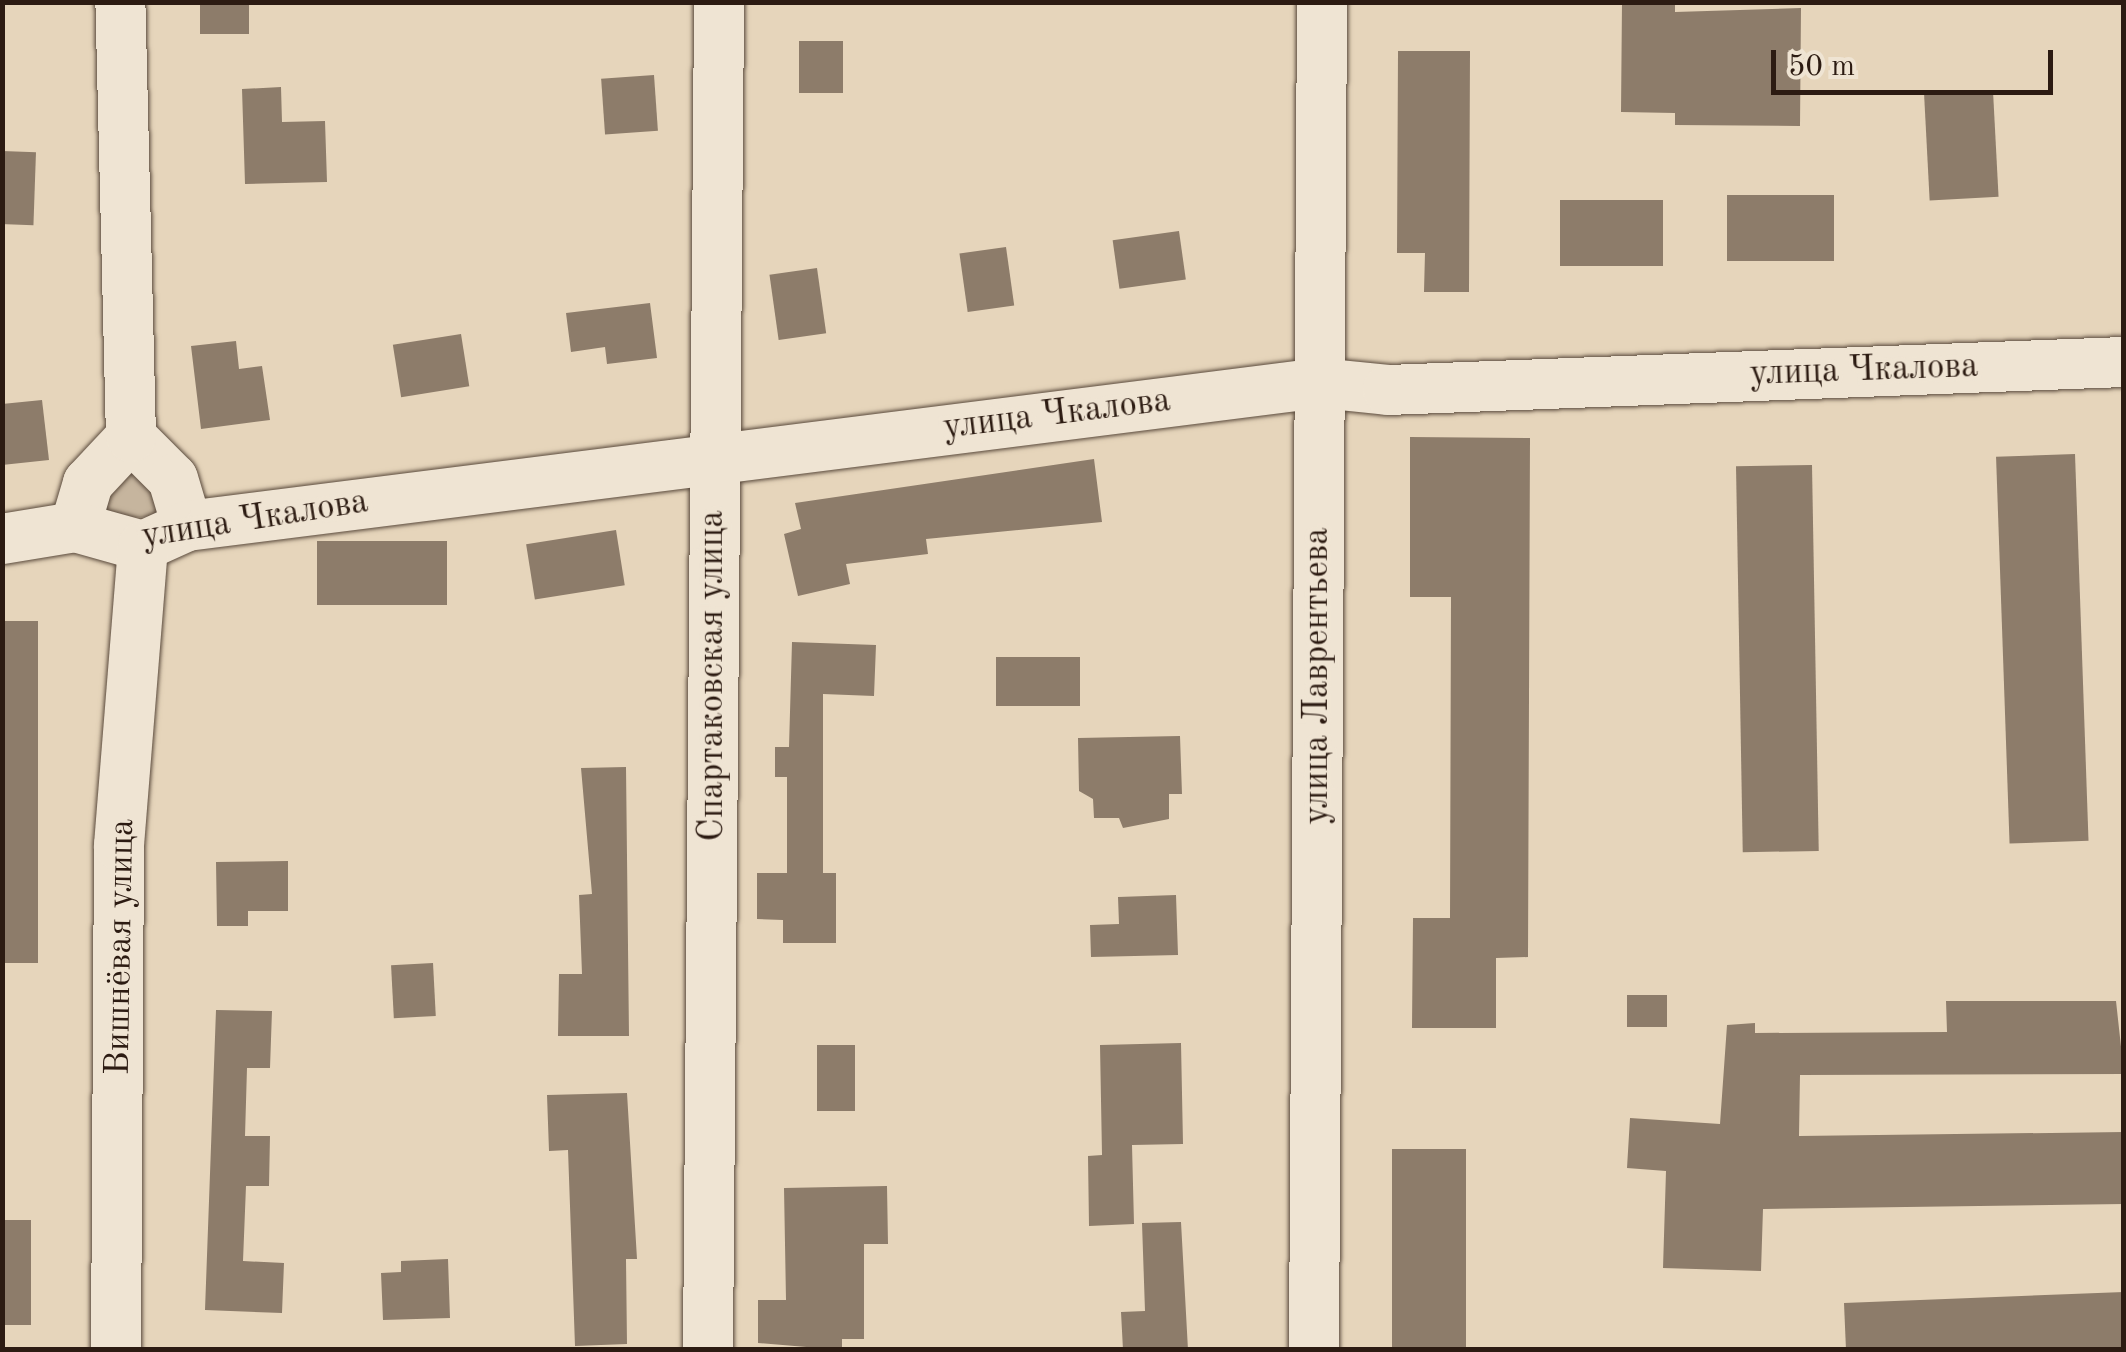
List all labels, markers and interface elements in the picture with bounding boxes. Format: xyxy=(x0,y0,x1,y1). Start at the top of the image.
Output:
scale bar xyxy=(1776,30,2058,92)
text: 50 m xyxy=(1788,52,1855,82)
street label: улица Чкалова xyxy=(1749,346,1979,396)
street label: улица Чкалова xyxy=(941,380,1173,450)
street label: улица Чкалова xyxy=(139,481,371,559)
street label: Спартаковская улица xyxy=(692,510,734,842)
street label: улица Лаврентьева xyxy=(1297,527,1339,825)
street label: Вишнёвая улица xyxy=(98,818,144,1076)

